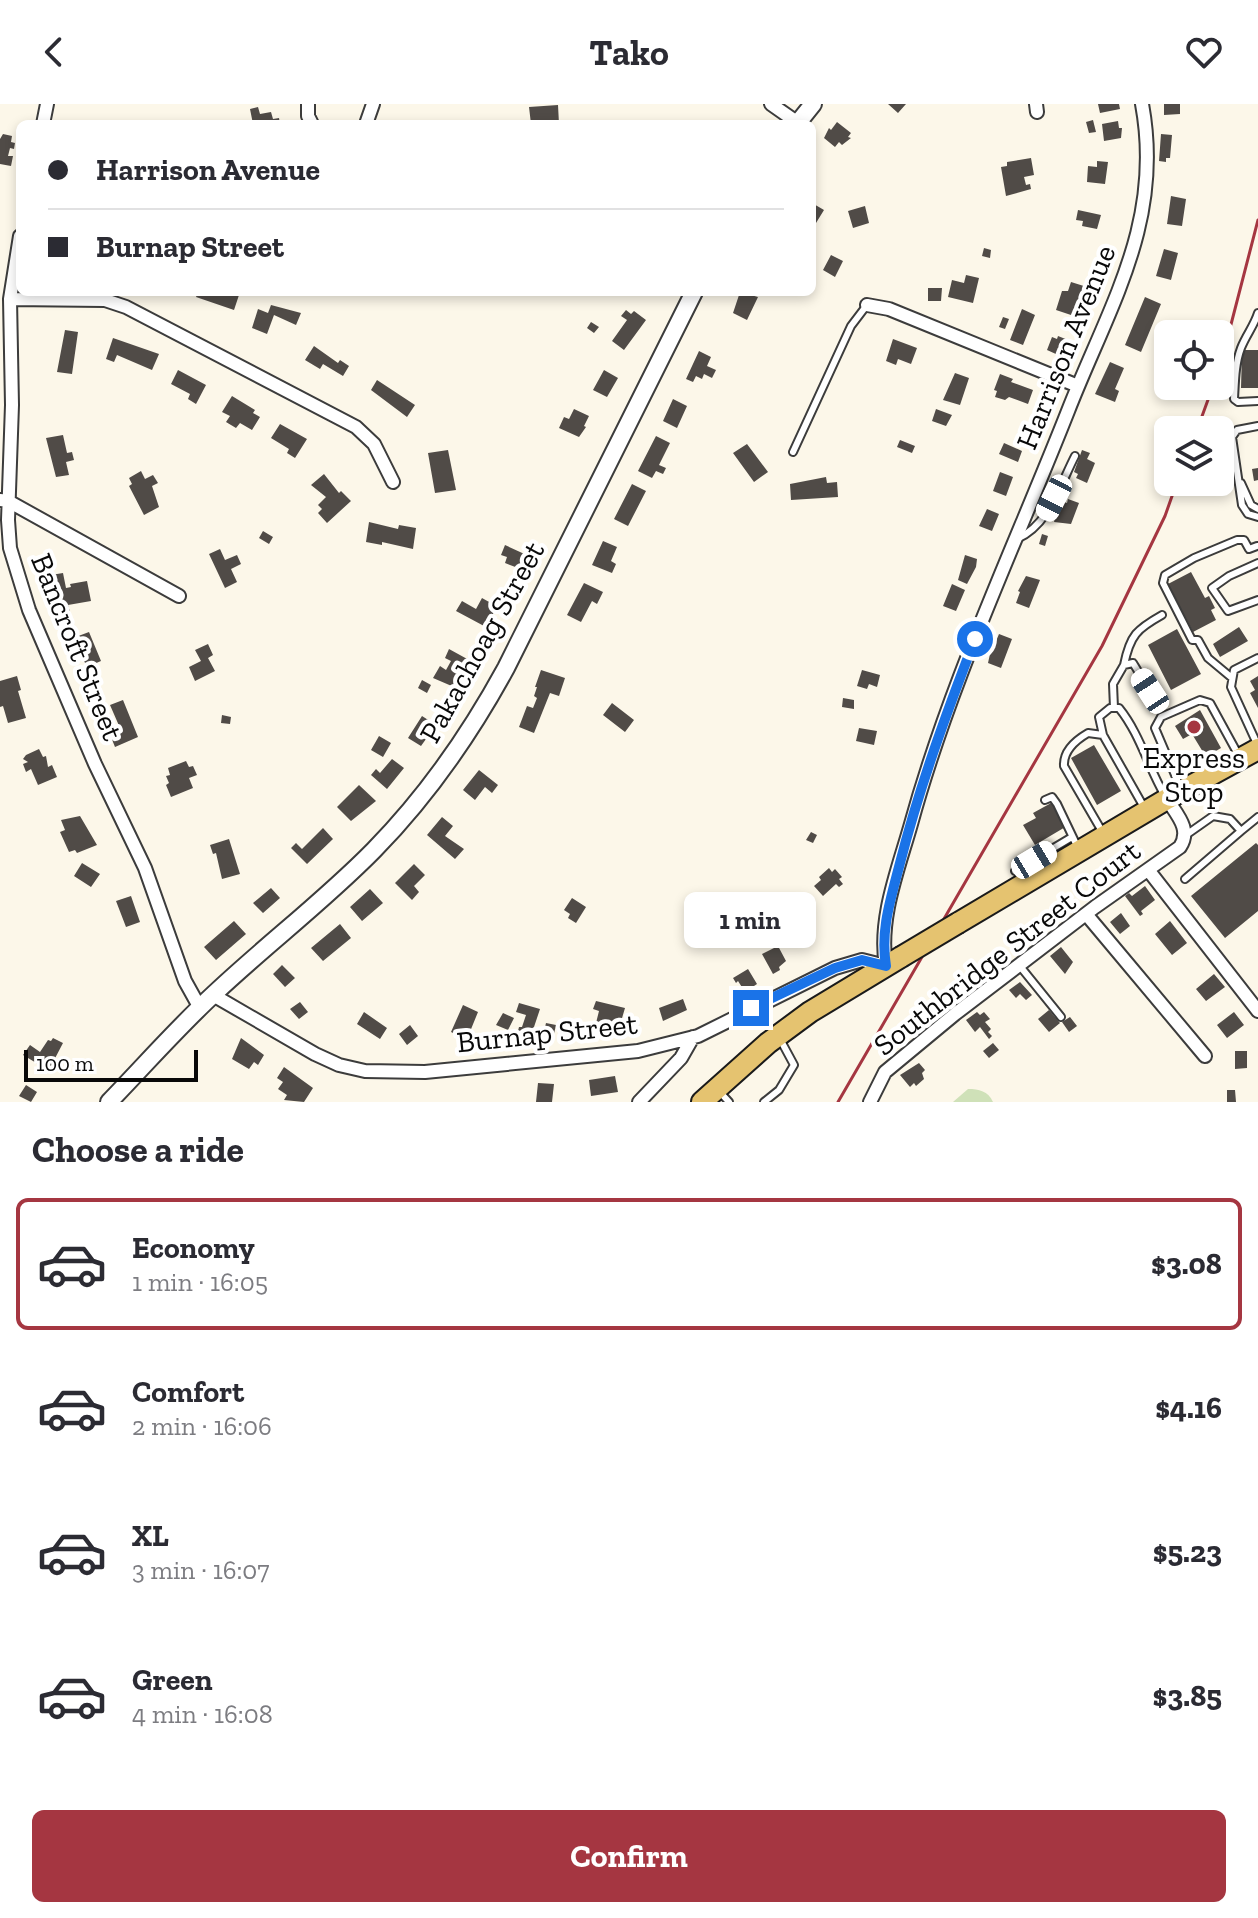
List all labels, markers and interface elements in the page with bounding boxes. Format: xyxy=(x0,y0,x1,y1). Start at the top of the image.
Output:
icon: back xyxy=(32,30,76,74)
icon: heart xyxy=(1182,30,1226,74)
text: Tako xyxy=(589,31,669,74)
text: Harrison Avenue xyxy=(96,152,320,188)
text: Burnap Street xyxy=(96,229,284,265)
street label: Harrison Avenue xyxy=(1009,240,1123,454)
map controls xyxy=(1154,320,1234,496)
button: locate xyxy=(1154,320,1234,400)
button: layers xyxy=(1154,416,1234,496)
car xyxy=(1032,471,1076,525)
street label: Pakachoag Street xyxy=(412,535,552,749)
street label: Bancroft Street xyxy=(23,548,131,746)
route start xyxy=(957,621,993,657)
car xyxy=(1127,664,1173,718)
marker: Express Stop xyxy=(1185,718,1203,736)
place label: Express Stop xyxy=(1143,740,1245,810)
street label: Southbridge Street Court xyxy=(867,833,1147,1063)
car xyxy=(1007,837,1061,883)
callout: 1 min xyxy=(685,892,817,948)
text: 1 min xyxy=(719,904,781,936)
route end xyxy=(733,990,769,1026)
street label: Burnap Street xyxy=(455,1006,639,1060)
scale bar xyxy=(24,1046,198,1082)
text: 100 m xyxy=(36,1050,94,1077)
text: Choose a ride xyxy=(32,1128,244,1171)
icon: car xyxy=(36,1228,108,1300)
text: Economy xyxy=(132,1230,255,1266)
text: $3.08 xyxy=(1151,1246,1222,1282)
text: 1 min · 16:05 xyxy=(132,1266,268,1298)
icon: car xyxy=(36,1372,108,1444)
text: Comfort xyxy=(132,1374,244,1410)
text: $4.16 xyxy=(1155,1390,1222,1426)
text: 2 min · 16:06 xyxy=(132,1410,272,1442)
icon: car xyxy=(36,1516,108,1588)
text: XL xyxy=(132,1518,169,1554)
text: $5.23 xyxy=(1153,1534,1222,1570)
text: 3 min · 16:07 xyxy=(132,1554,270,1586)
icon: car xyxy=(36,1660,108,1732)
text: Green xyxy=(132,1662,212,1698)
text: $3.85 xyxy=(1153,1678,1222,1714)
text: 4 min · 16:08 xyxy=(132,1698,273,1730)
button: Confirm xyxy=(32,1810,1226,1902)

